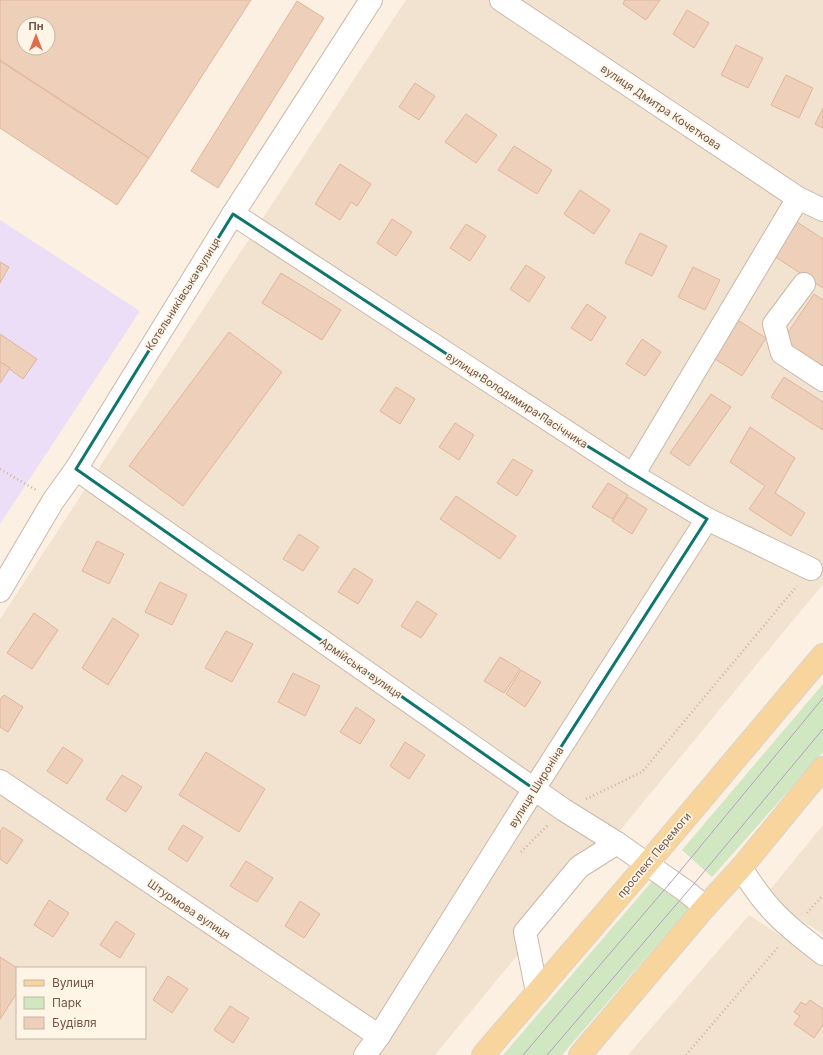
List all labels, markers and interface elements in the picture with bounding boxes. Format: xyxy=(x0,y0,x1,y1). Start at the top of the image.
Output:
north arrow xyxy=(16,16,56,56)
text: Пн xyxy=(28,19,44,33)
street label: вулиця Дмитра Кочеткова xyxy=(598,61,724,153)
street label: Котельниківська вулиця xyxy=(143,235,223,353)
street label: вулиця Володимира Пасічника xyxy=(443,349,591,451)
street label: Армійська вулиця xyxy=(317,634,405,702)
street label: вулиця Широніна xyxy=(505,744,567,830)
street label: проспект Перемоги xyxy=(614,809,694,901)
street label: Штурмова вулиця xyxy=(145,876,233,942)
legend xyxy=(16,967,146,1039)
text: Вулиця xyxy=(52,975,94,990)
text: Парк xyxy=(52,995,82,1010)
text: Будівля xyxy=(52,1015,97,1030)

